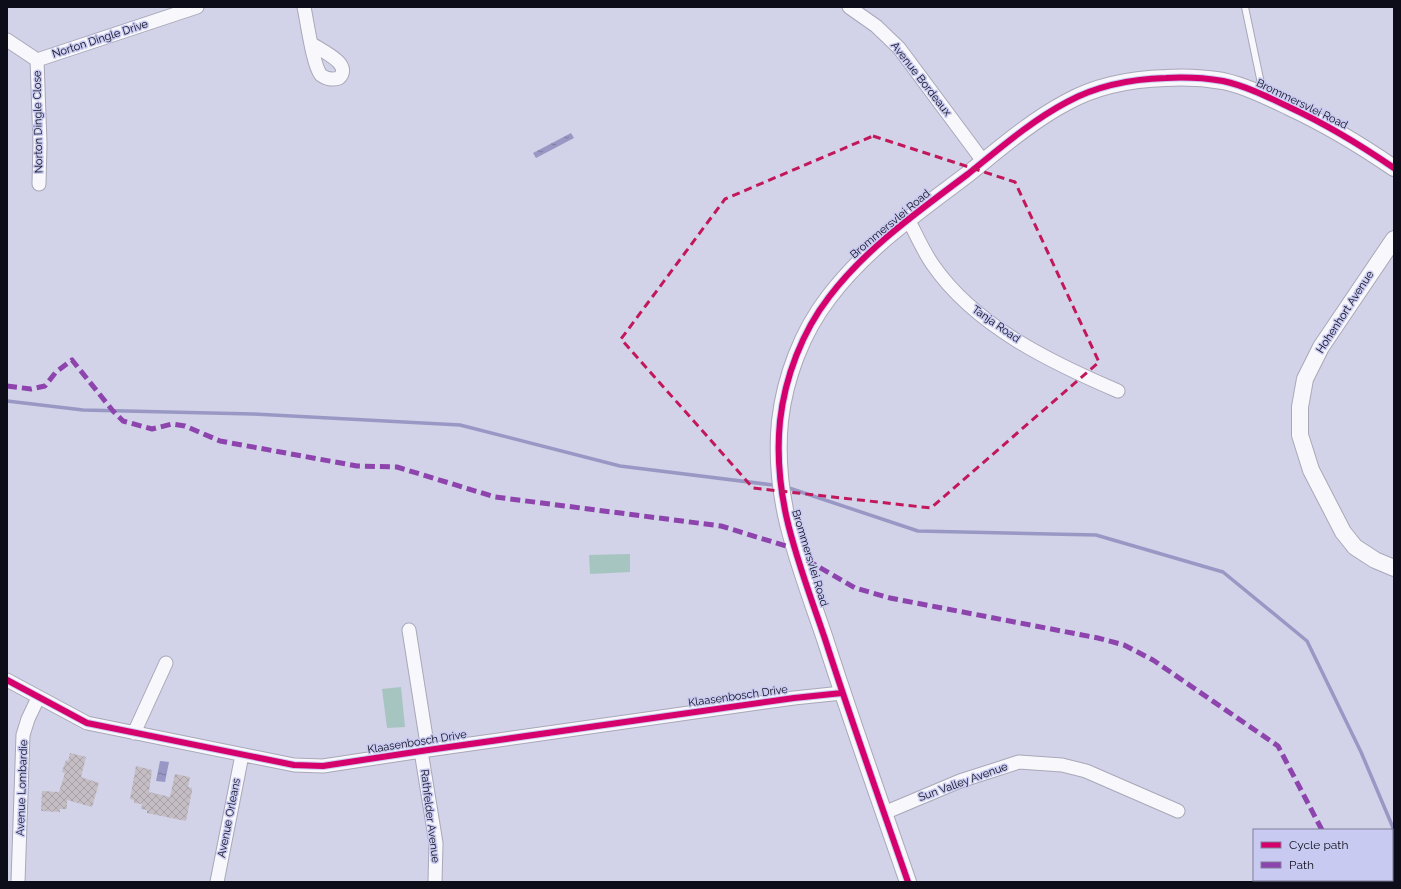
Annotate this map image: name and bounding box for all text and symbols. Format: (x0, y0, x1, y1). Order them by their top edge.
street label: Norton Dingle Drive (50, 17, 150, 61)
street label: Avenue Bordeaux (888, 39, 954, 119)
street label: Norton Dingle Close (31, 70, 45, 173)
street label: Brommersvlei Road (1254, 76, 1350, 132)
street label: Brommersvlei Road (847, 187, 933, 261)
street label: Hohenhort Avenue (1314, 268, 1377, 356)
street label: Tanja Road (969, 303, 1023, 345)
street label: Brommersvlei Road (789, 508, 831, 608)
street label: Klaasenbosch Drive (687, 683, 789, 709)
street label: Klaasenbosch Drive (366, 728, 468, 756)
street label: Avenue Lombardie (14, 739, 30, 836)
street label: Sun Valley Avenue (917, 760, 1010, 804)
street label: Rathfelder Avenue (418, 769, 442, 864)
street label: Avenue Orleans (215, 777, 243, 859)
legend (1253, 829, 1393, 881)
text: Cycle path (1289, 838, 1348, 852)
text: Path (1289, 858, 1314, 872)

